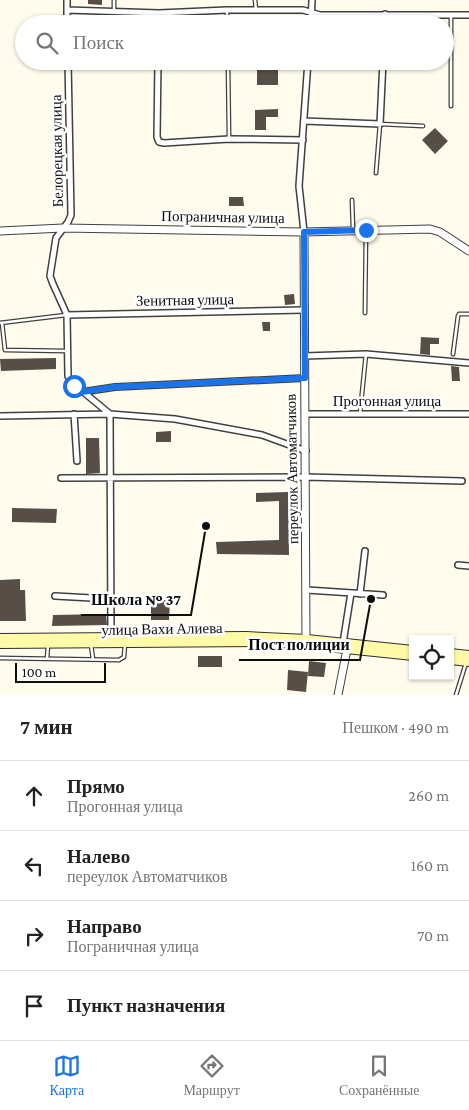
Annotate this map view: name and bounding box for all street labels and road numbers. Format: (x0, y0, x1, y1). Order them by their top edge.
street label: Белорецкая улица (48, 94, 66, 208)
street label: Пограничная улица (161, 208, 285, 226)
street label: Зенитная улица (136, 291, 235, 309)
street label: Прогонная улица (333, 393, 442, 409)
street label: переулок Автоматчиков (283, 394, 301, 544)
street label: улица Вахи Алиева (101, 620, 223, 638)

